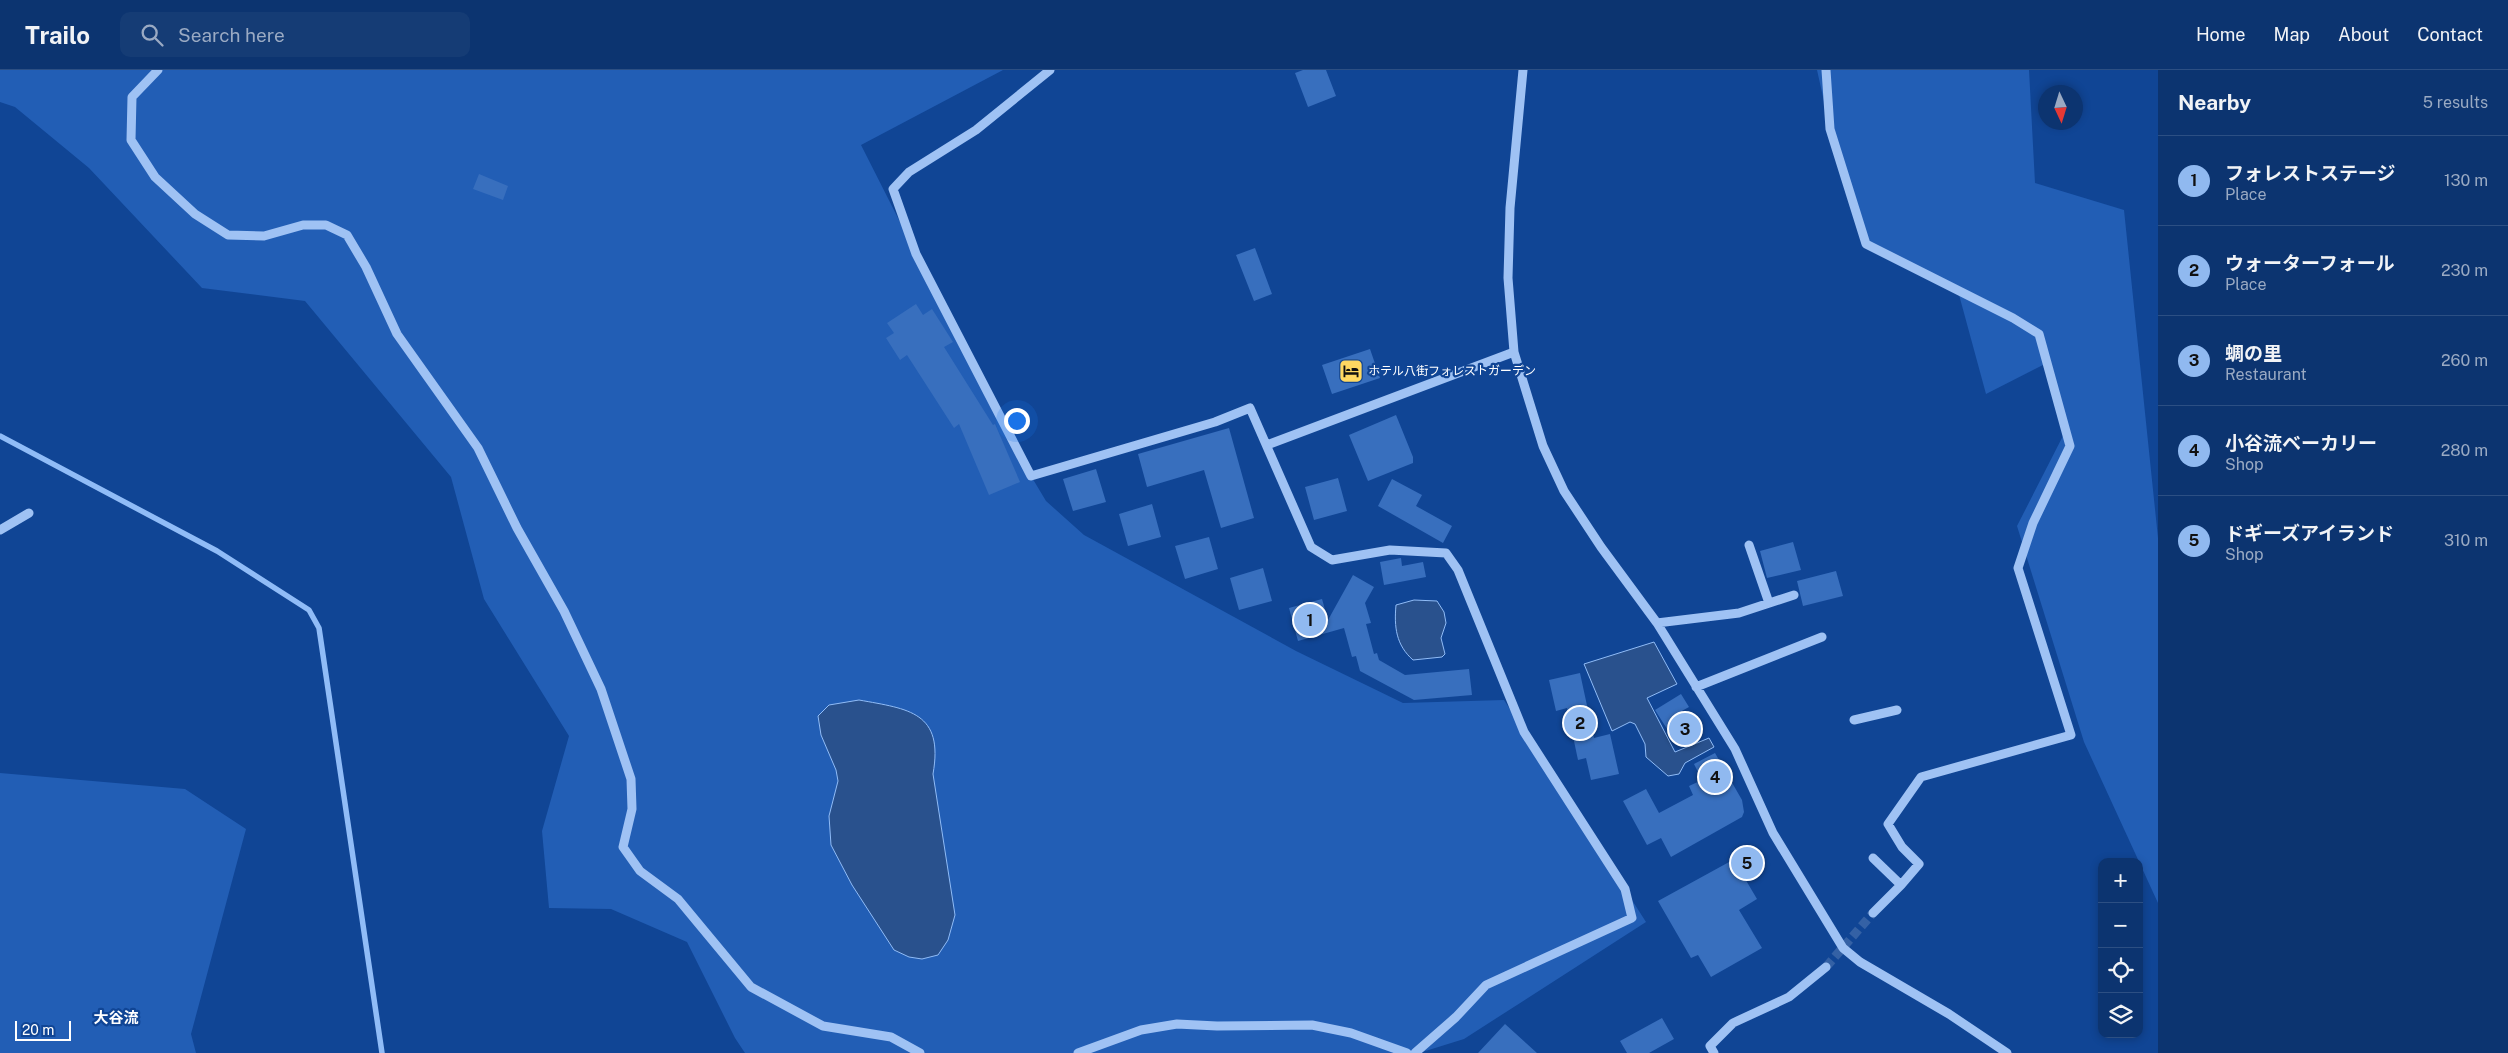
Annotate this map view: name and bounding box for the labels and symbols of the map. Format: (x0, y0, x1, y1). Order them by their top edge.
north arrow (2038, 85, 2083, 130)
hotel icon: ホテル八街フォレストガーデン (1338, 358, 1364, 384)
place label: ホテル八街フォレストガーデン (1368, 364, 1536, 378)
your location (1004, 408, 1030, 434)
pin: 1 (1294, 601, 1326, 639)
pin: 2 (1564, 704, 1596, 742)
pin: 3 (1669, 710, 1701, 748)
pin: 4 (1699, 758, 1731, 796)
pin: 5 (1731, 844, 1763, 882)
district label: 大谷流 (93, 1009, 139, 1026)
scale bar (15, 1018, 71, 1041)

